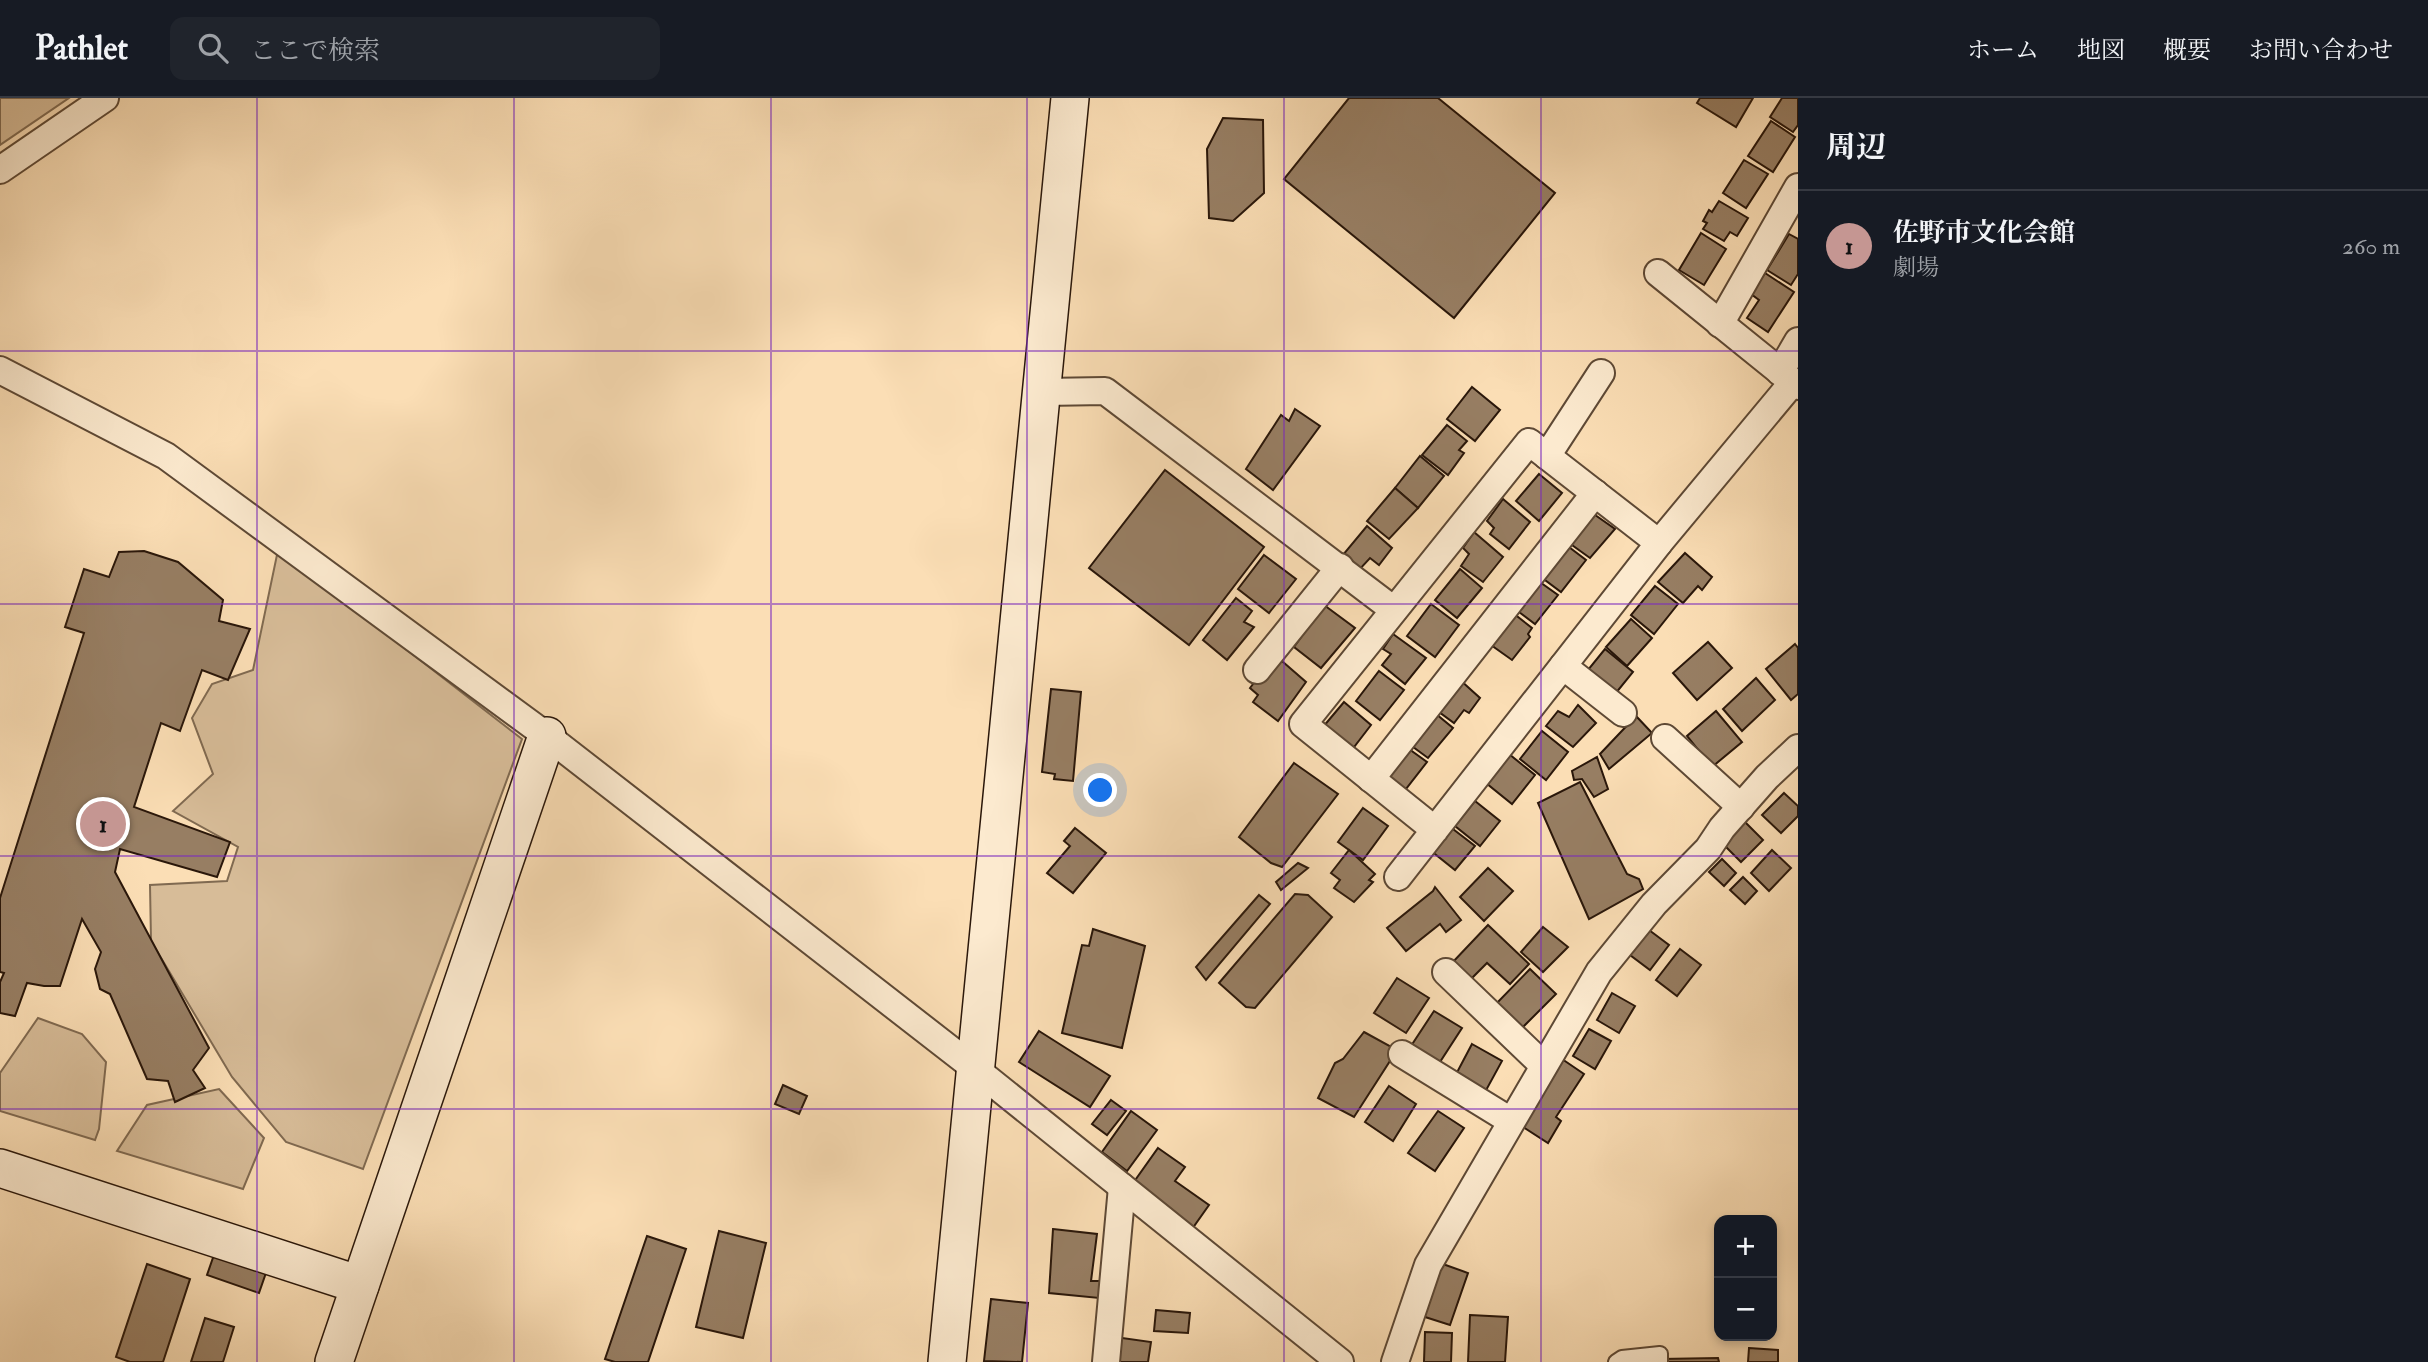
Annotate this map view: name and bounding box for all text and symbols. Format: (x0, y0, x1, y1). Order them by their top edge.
search box (170, 17, 660, 80)
text: Pathlet (35, 28, 128, 69)
icon: search (194, 29, 232, 67)
text: ここで検索 (250, 35, 380, 67)
text: ホーム (1967, 35, 2039, 66)
text: 地図 (2077, 35, 2125, 66)
text: 概要 (2163, 35, 2211, 66)
text: お問い合わせ (2249, 35, 2393, 66)
text: 周辺 (1826, 129, 1886, 166)
text: 佐野市文化会館 (1893, 217, 2075, 249)
text: 1 (1845, 232, 1853, 261)
text: 260 m (2342, 232, 2400, 261)
text: 劇場 (1893, 253, 1939, 282)
your location (1083, 773, 1117, 807)
pin: 1 (80, 798, 126, 850)
map controls (1714, 1215, 1777, 1341)
button: + (1714, 1215, 1777, 1278)
button: − (1714, 1278, 1777, 1341)

